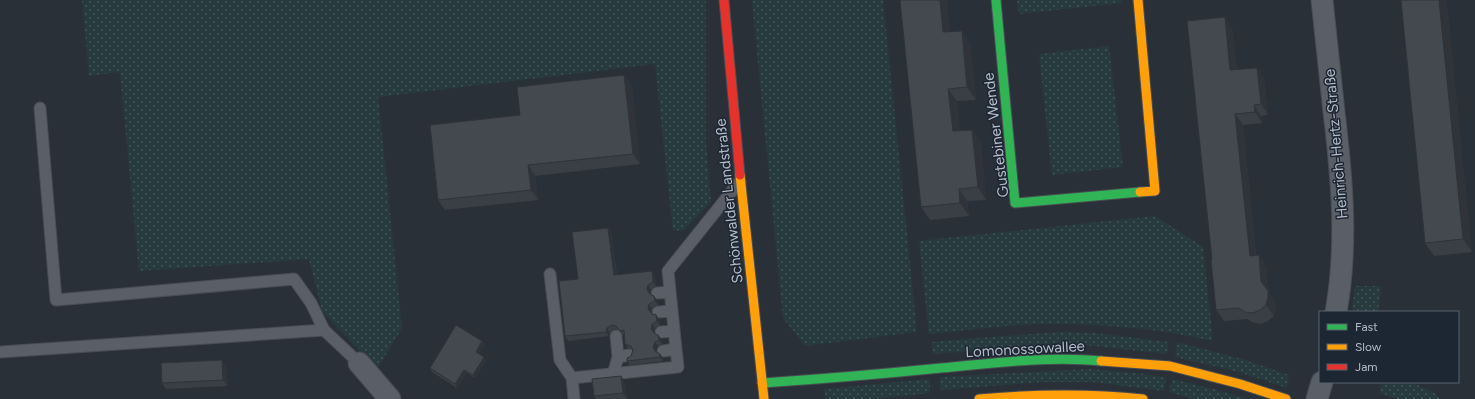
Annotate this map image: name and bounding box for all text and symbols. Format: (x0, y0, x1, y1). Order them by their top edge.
street label: Heinrich-Hertz-Straße (1320, 68, 1352, 220)
street label: Gustebiner Wende (979, 72, 1013, 198)
street label: Schönwalder Landstraße (711, 118, 747, 284)
legend (1319, 311, 1459, 383)
text: Fast (1355, 320, 1378, 334)
street label: Lomonossowallee (965, 337, 1085, 361)
text: Slow (1355, 340, 1382, 354)
text: Jam (1355, 360, 1378, 374)

